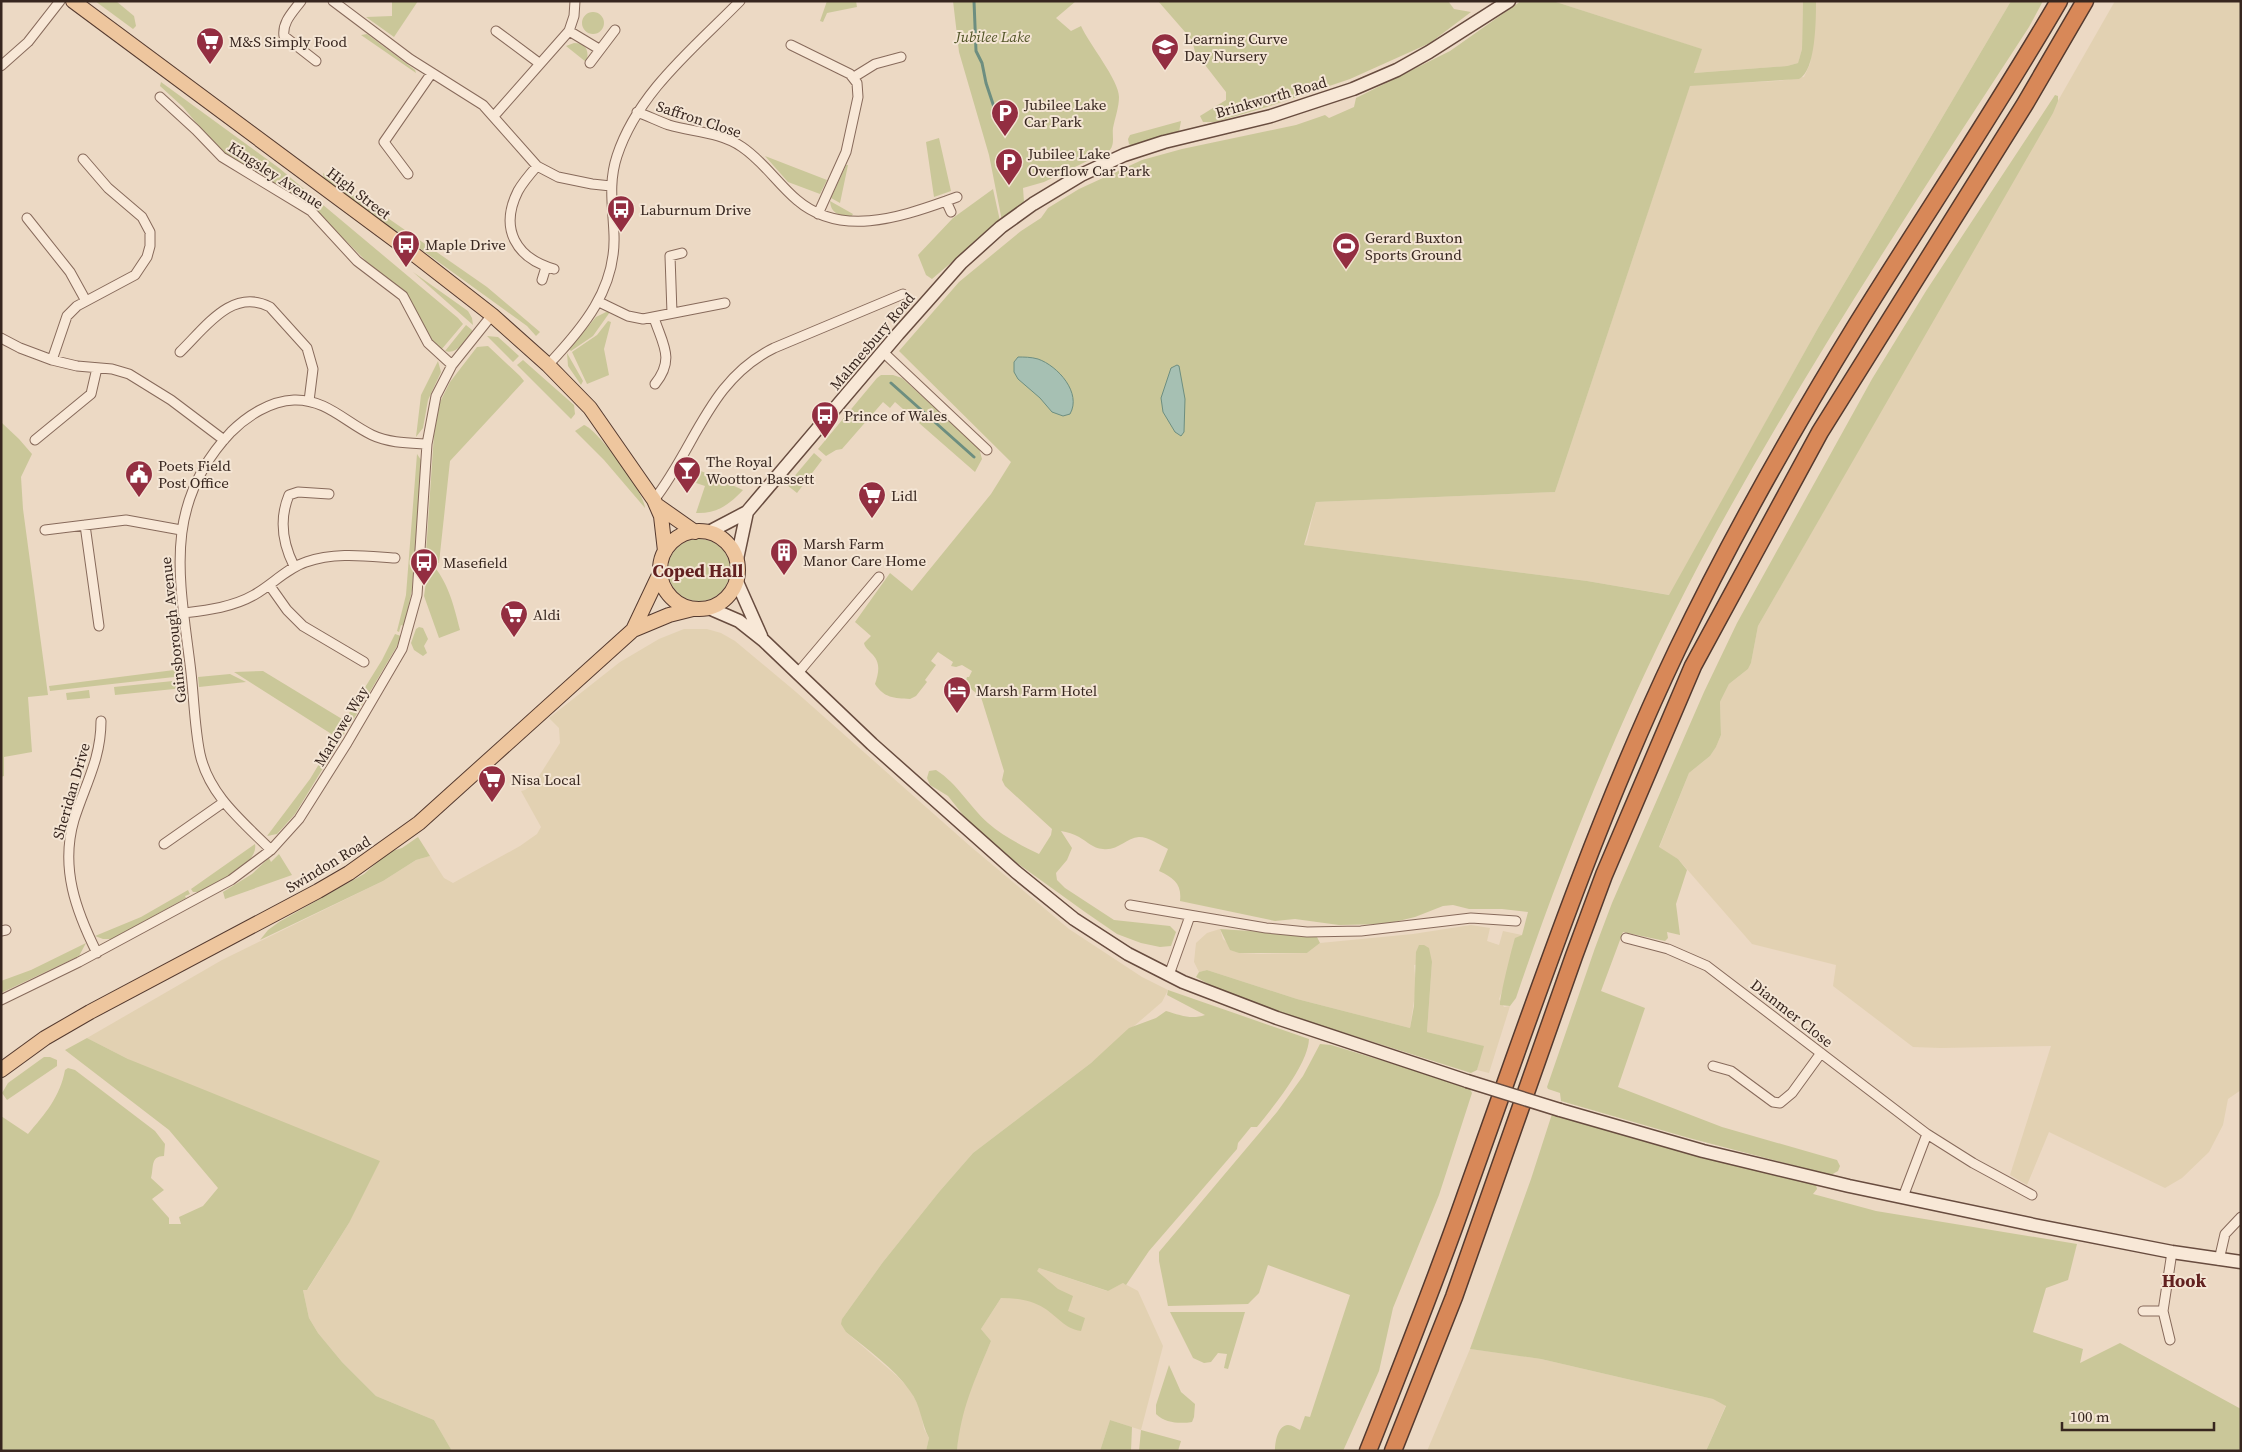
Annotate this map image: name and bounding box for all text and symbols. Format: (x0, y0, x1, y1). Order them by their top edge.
supermarket icon: M&S Simply Food (195, 26, 225, 65)
park label: Jubilee Lake (954, 26, 1030, 47)
place label: Learning Curve Day Nursery (1184, 28, 1288, 66)
place label: M&S Simply Food (229, 31, 348, 52)
school or university icon: Learning Curve Day Nursery (1150, 32, 1180, 71)
street label: Brinkworth Road (1213, 71, 1330, 123)
place label: Jubilee Lake Car Park (1023, 94, 1107, 132)
street label: Saffron Close (654, 95, 745, 143)
parking icon: Jubilee Lake Car Park (990, 98, 1020, 137)
street label: Kingsley Avenue (224, 136, 328, 214)
place label: Jubilee Lake Overflow Car Park (1027, 143, 1151, 181)
parking icon: Jubilee Lake Overflow Car Park (994, 147, 1024, 186)
street label: High Street (323, 162, 395, 224)
bus stop icon: Laburnum Drive (606, 194, 636, 233)
place label: Laburnum Drive (640, 199, 751, 220)
place label: Gerard Buxton Sports Ground (1365, 227, 1463, 265)
bus stop icon: Maple Drive (391, 229, 421, 268)
sports icon: Gerard Buxton Sports Ground (1331, 231, 1361, 270)
place label: Maple Drive (425, 234, 506, 255)
street label: Malmesbury Road (825, 287, 919, 394)
bus stop icon: Prince of Wales (810, 400, 840, 439)
place label: Prince of Wales (844, 405, 947, 426)
place label: The Royal Wootton Bassett (706, 451, 814, 489)
place label: Poets Field Post Office (158, 455, 231, 493)
bar icon: The Royal Wootton Bassett (672, 455, 702, 494)
public building icon: Poets Field Post Office (124, 459, 154, 498)
supermarket icon: Lidl (857, 480, 887, 519)
place label: Lidl (891, 485, 918, 506)
place label: Marsh Farm Manor Care Home (803, 533, 927, 571)
building icon: Marsh Farm Manor Care Home (769, 537, 799, 576)
bus stop icon: Masefield (409, 547, 439, 586)
place label: Masefield (443, 552, 508, 573)
street label: Gainsborough Avenue (155, 555, 191, 704)
district label: Coped Hall (653, 558, 744, 583)
supermarket icon: Aldi (499, 599, 529, 638)
place label: Aldi (533, 604, 560, 625)
hotel icon: Marsh Farm Hotel (942, 675, 972, 714)
place label: Marsh Farm Hotel (976, 680, 1098, 701)
street label: Marlowe Way (309, 682, 373, 770)
street label: Sheridan Drive (47, 740, 95, 842)
supermarket icon: Nisa Local (477, 764, 507, 803)
place label: Nisa Local (511, 769, 581, 790)
street label: Swindon Road (282, 830, 375, 898)
street label: Dianmer Close (1746, 974, 1838, 1052)
district label: Hook (2162, 1268, 2206, 1293)
scale bar (2062, 1400, 2214, 1432)
text: 100 m (2070, 1406, 2110, 1427)

